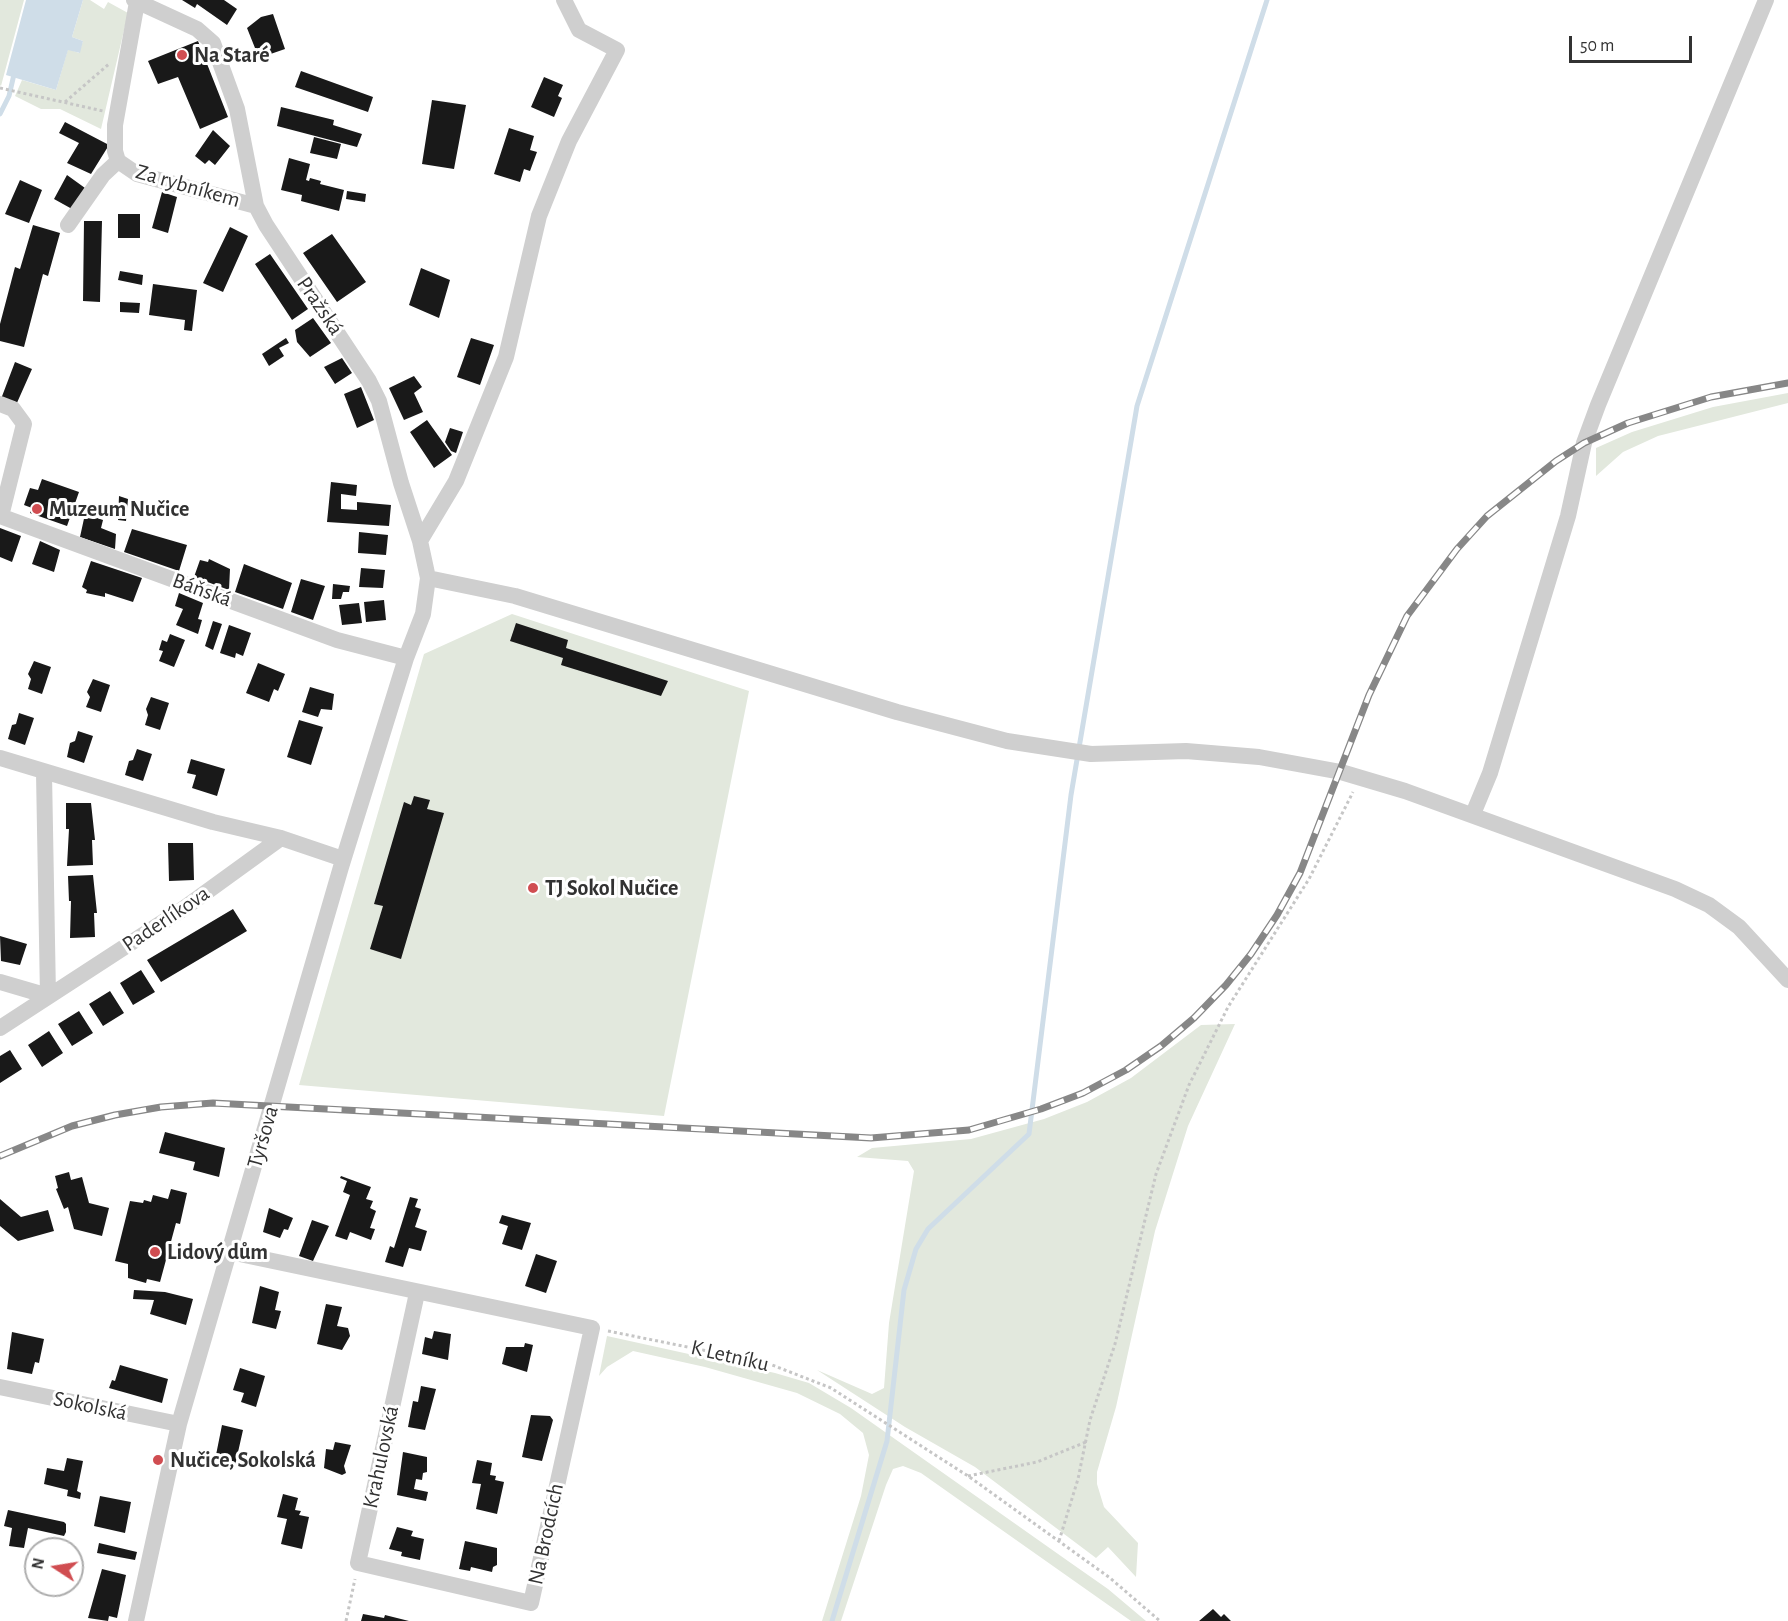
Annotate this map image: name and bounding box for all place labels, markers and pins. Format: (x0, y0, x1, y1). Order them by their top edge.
place label: Na Staré (194, 42, 270, 68)
marker: Na Staré (175, 48, 189, 62)
place label: Muzeum Nučice (49, 496, 189, 522)
marker: Muzeum Nučice (30, 502, 44, 516)
place label: TJ Sokol Nučice (545, 875, 678, 901)
marker: TJ Sokol Nučice (526, 881, 540, 895)
place label: Lidový dům (167, 1239, 268, 1265)
marker: Lidový dům (148, 1245, 162, 1259)
place label: Nučice, Sokolská (170, 1447, 316, 1473)
marker: Nučice, Sokolská (151, 1453, 165, 1467)

